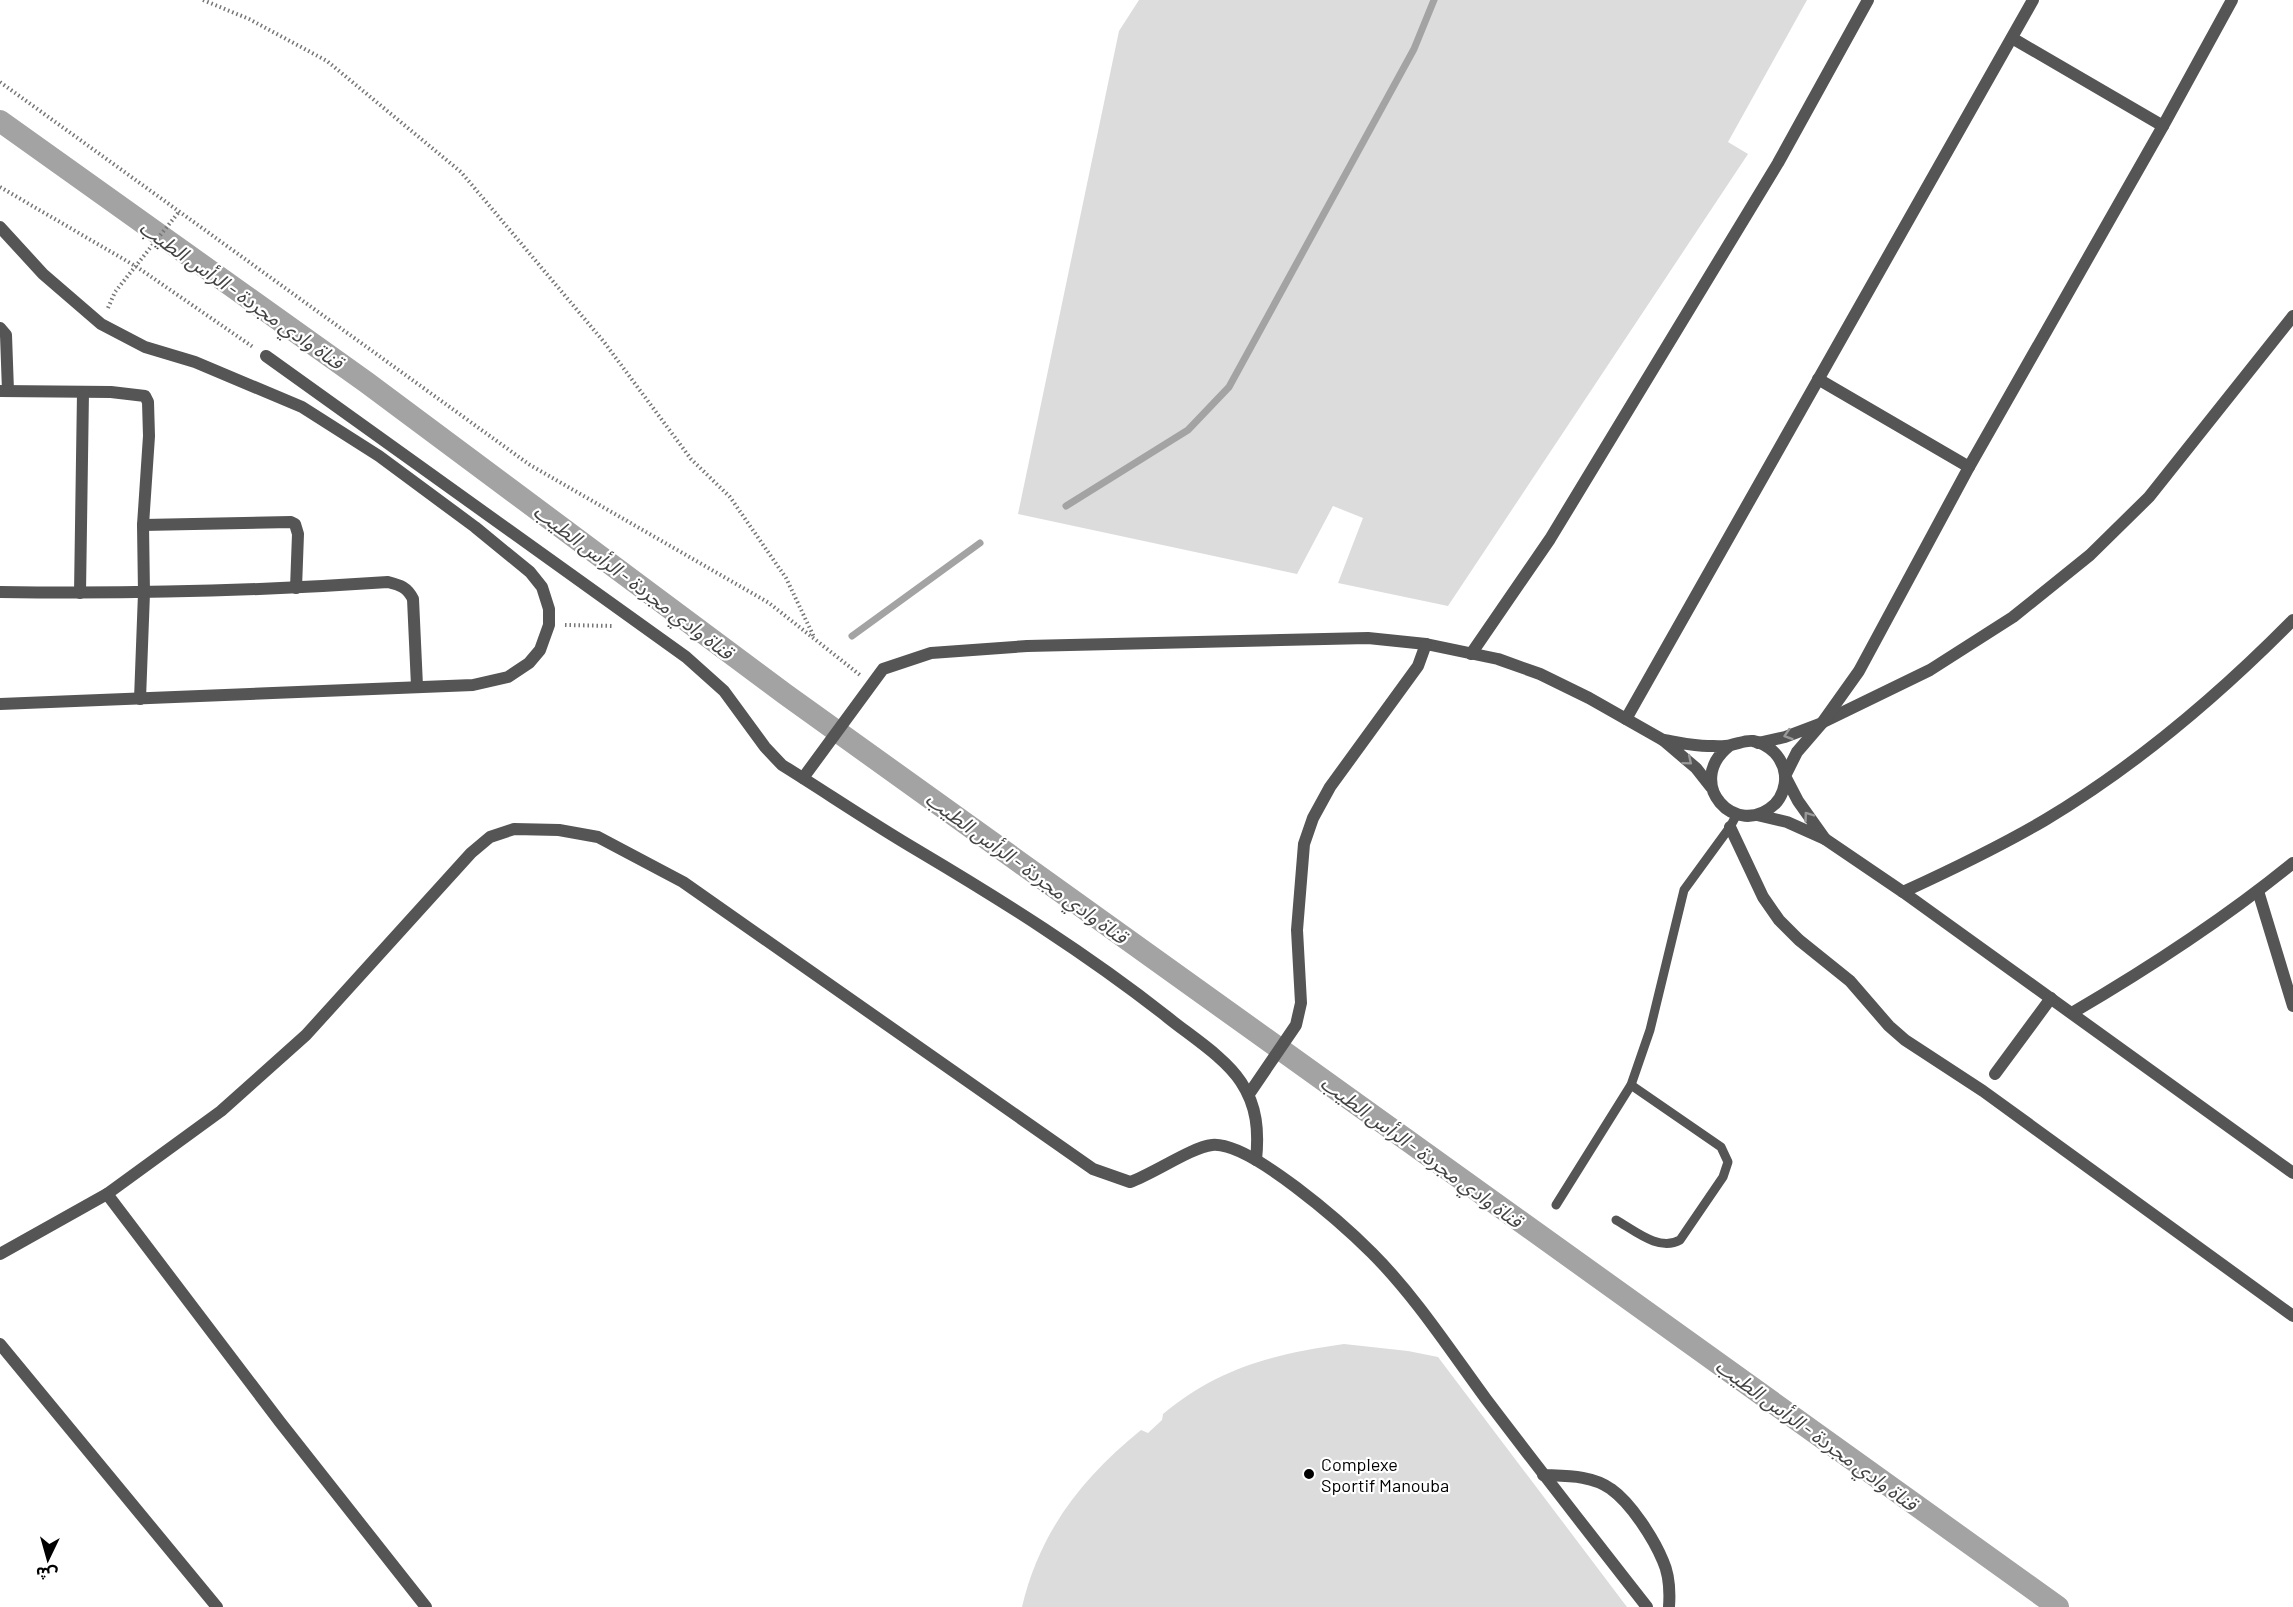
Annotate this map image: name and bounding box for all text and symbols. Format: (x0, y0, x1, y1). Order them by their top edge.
water label: قناة وادي مجردة - الرأس الطيب (133, 214, 350, 378)
water label: قناة وادي مجردة - الرأس الطيب (527, 498, 740, 668)
one-way arrow (1783, 728, 1794, 740)
one-way arrow (1681, 754, 1692, 765)
water label: قناة وادي مجردة - الرأس الطيب (919, 786, 1134, 953)
one-way arrow (1805, 811, 1816, 822)
water label: قناة وادي مجردة - الرأس الطيب (1314, 1070, 1529, 1237)
water label: قناة وادي مجردة - الرأس الطيب (1709, 1353, 1924, 1520)
place label: Complexe Sportif Manouba (1321, 1453, 1449, 1496)
marker: Complexe Sportif Manouba (1302, 1467, 1316, 1481)
north arrow (18, 1529, 78, 1589)
text: ش (35, 1563, 58, 1585)

